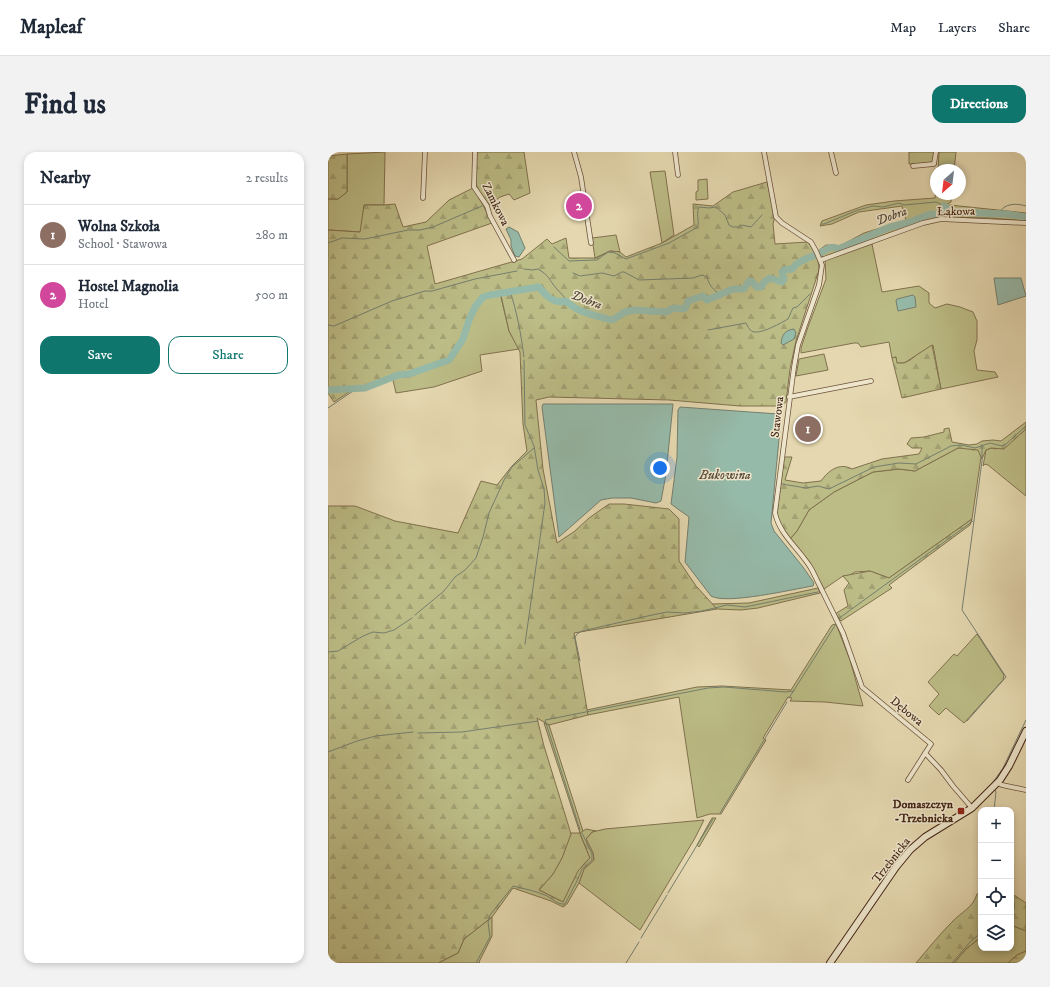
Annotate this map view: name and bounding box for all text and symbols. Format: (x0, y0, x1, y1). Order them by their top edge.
text: Mapleaf (20, 16, 83, 39)
text: Map (890, 19, 916, 37)
text: Layers (938, 19, 976, 37)
text: Share (998, 19, 1030, 37)
button: Directions (932, 85, 1026, 123)
text: Find us (24, 87, 106, 122)
north arrow (930, 164, 966, 200)
text: Nearby (40, 167, 90, 189)
text: 2 results (246, 170, 288, 186)
street label: Zamkowa (478, 180, 513, 229)
pin: 2 (566, 191, 592, 221)
water label: Dobra (874, 203, 909, 229)
street label: Łąkowa (937, 204, 976, 219)
text: Wolna Szkoła (78, 217, 160, 236)
text: 1 (51, 227, 55, 243)
text: 280 m (256, 227, 288, 243)
text: School · Stawowa (78, 236, 167, 252)
text: Hostel Magnolia (78, 277, 179, 296)
text: 2 (50, 287, 56, 303)
text: 500 m (255, 287, 288, 303)
water label: Dobra (569, 287, 605, 313)
text: Hotel (78, 296, 109, 312)
button: Save (40, 336, 160, 374)
button: Share (168, 336, 288, 374)
street label: Stawowa (768, 395, 788, 439)
pin: 1 (795, 414, 821, 444)
your location (650, 458, 670, 478)
water label: Bukowina (698, 467, 751, 483)
street label: Dębowa (887, 694, 927, 730)
place label: Domaszczyn -Trzebnicka (893, 797, 954, 826)
marker: Domaszczyn -Trzebnicka (956, 806, 966, 816)
map controls (978, 807, 1014, 951)
button: + (978, 807, 1014, 843)
street label: Trzebnicka (869, 834, 914, 886)
button: − (978, 843, 1014, 879)
button: locate (978, 879, 1014, 915)
button: layers (978, 915, 1014, 951)

